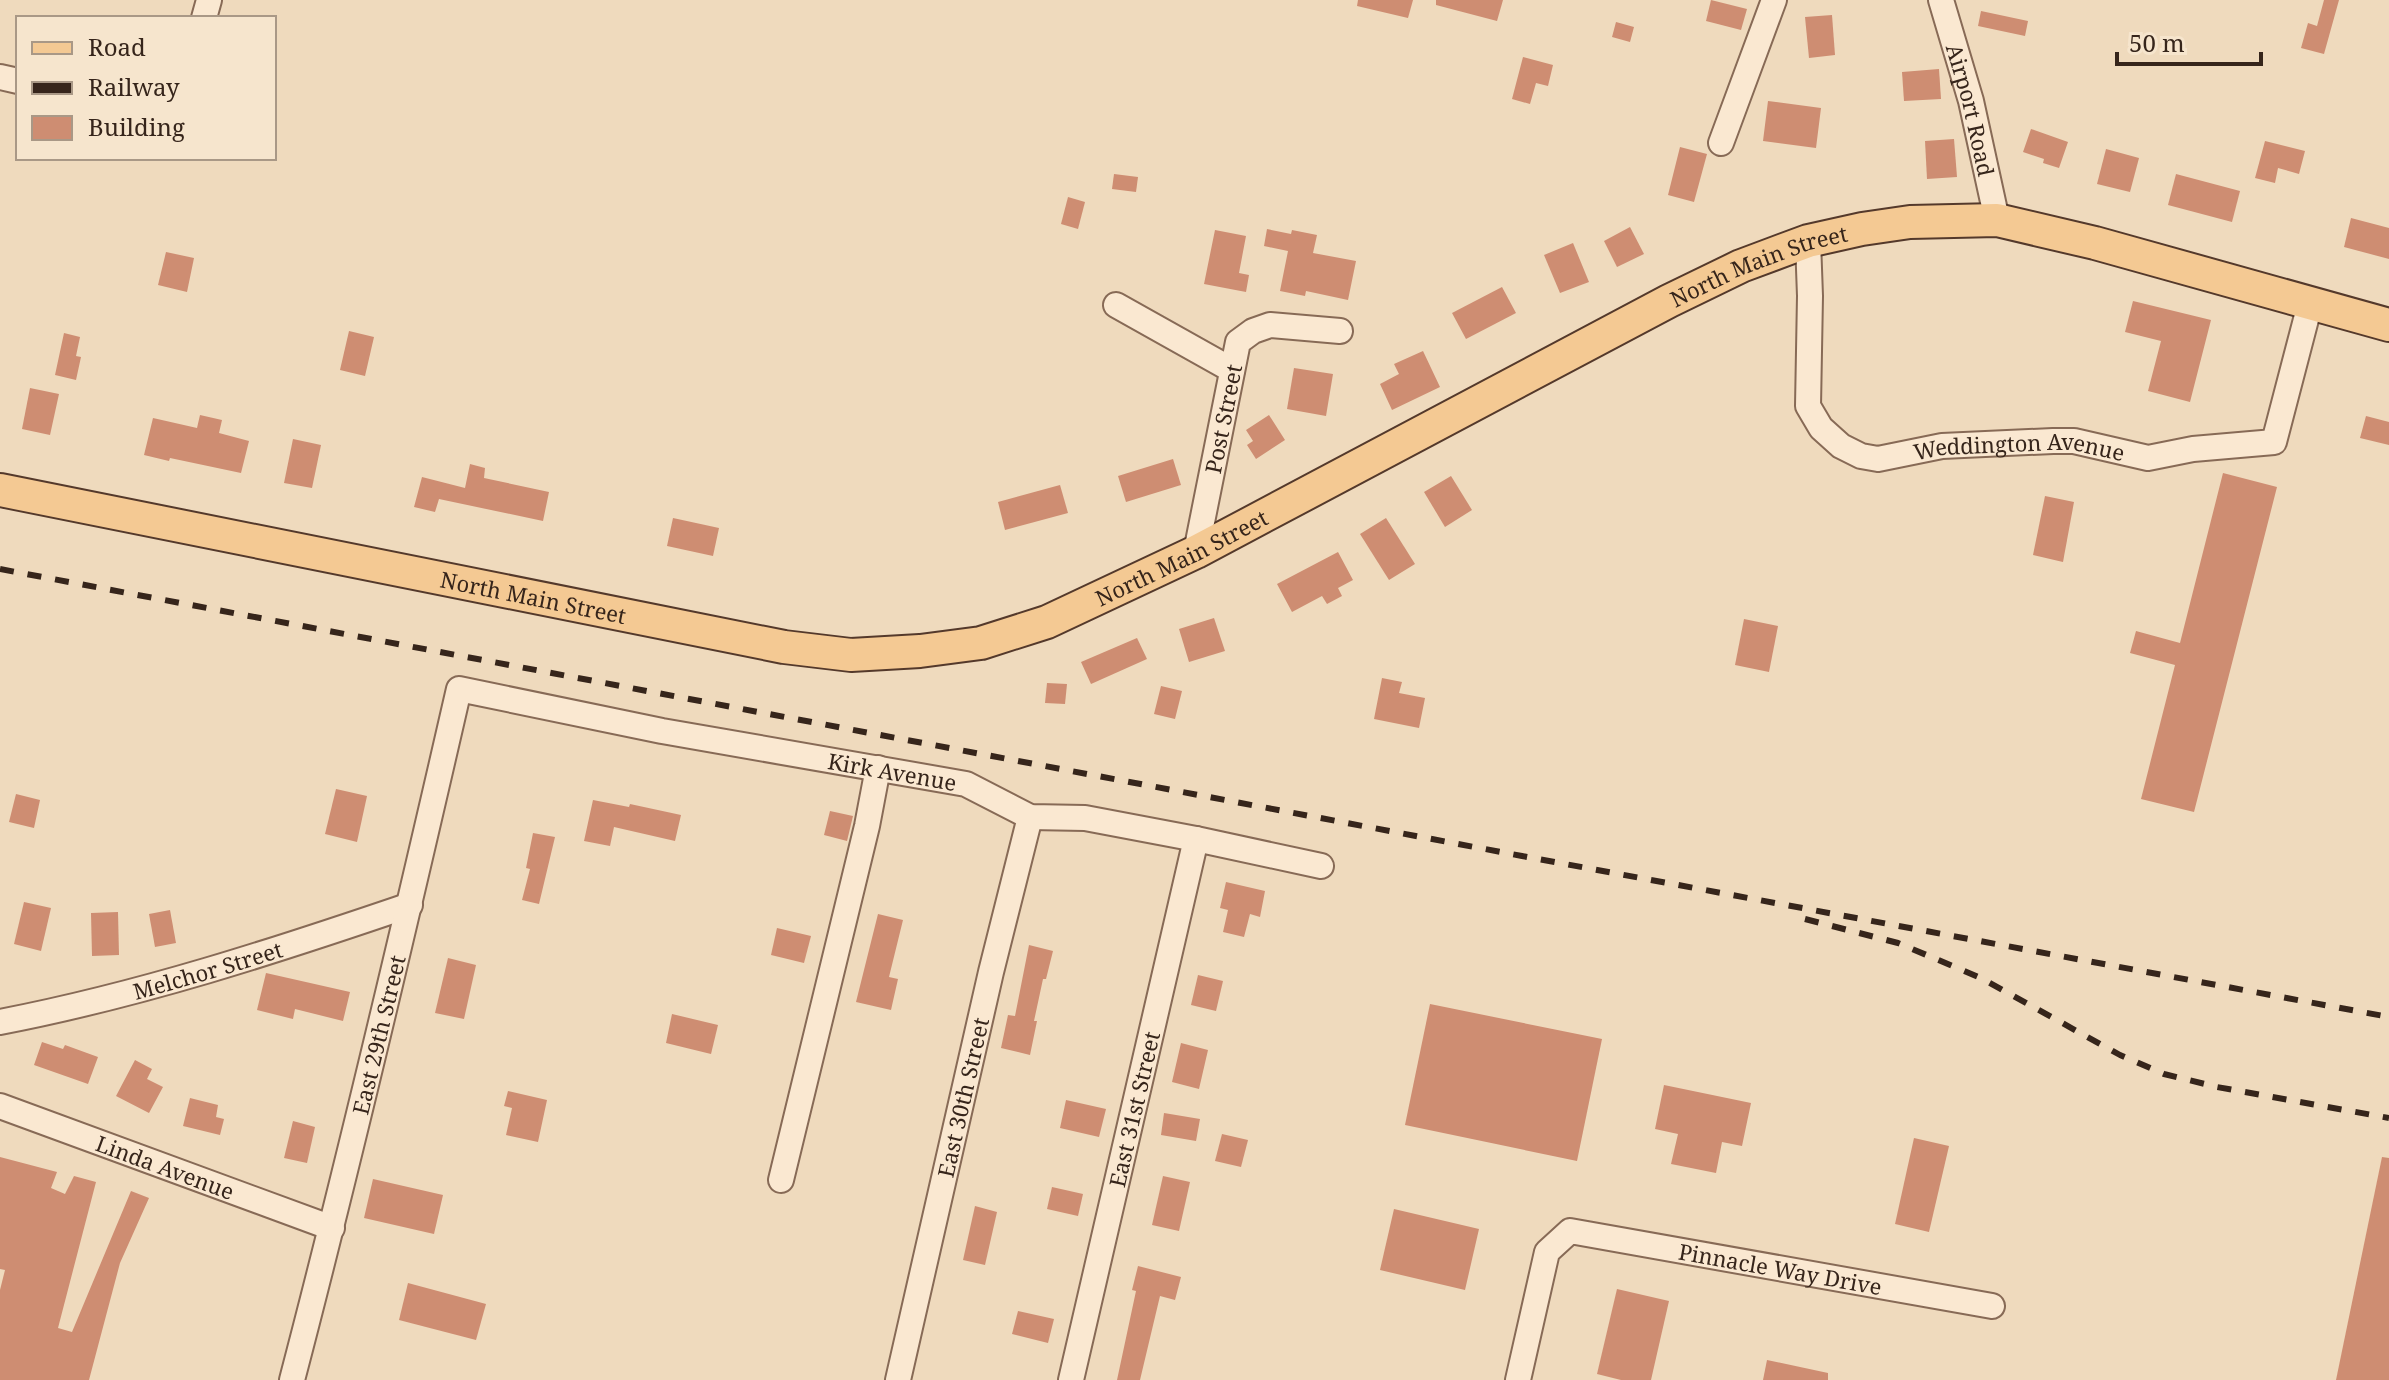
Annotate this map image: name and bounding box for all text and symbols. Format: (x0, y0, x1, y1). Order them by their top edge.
legend (16, 16, 276, 160)
scale bar (2117, 16, 2261, 66)
text: 50 m (2129, 26, 2185, 59)
text: Road (88, 30, 146, 63)
street label: Airport Road (1940, 40, 2002, 180)
text: Railway (88, 70, 180, 103)
text: Building (88, 110, 185, 143)
street label: North Main Street (1665, 218, 1850, 313)
street label: Post Street (1197, 361, 1248, 476)
street label: Weddington Avenue (1911, 426, 2128, 467)
street label: North Main Street (1090, 502, 1273, 612)
street label: North Main Street (438, 564, 629, 630)
street label: Kirk Avenue (826, 745, 959, 797)
street label: Melchor Street (129, 933, 286, 1006)
street label: East 29th Street (345, 952, 412, 1117)
street label: East 30th Street (930, 1014, 995, 1180)
street label: East 31st Street (1101, 1028, 1166, 1190)
street label: Linda Avenue (92, 1128, 239, 1206)
street label: Pinnacle Way Drive (1676, 1236, 1884, 1301)

